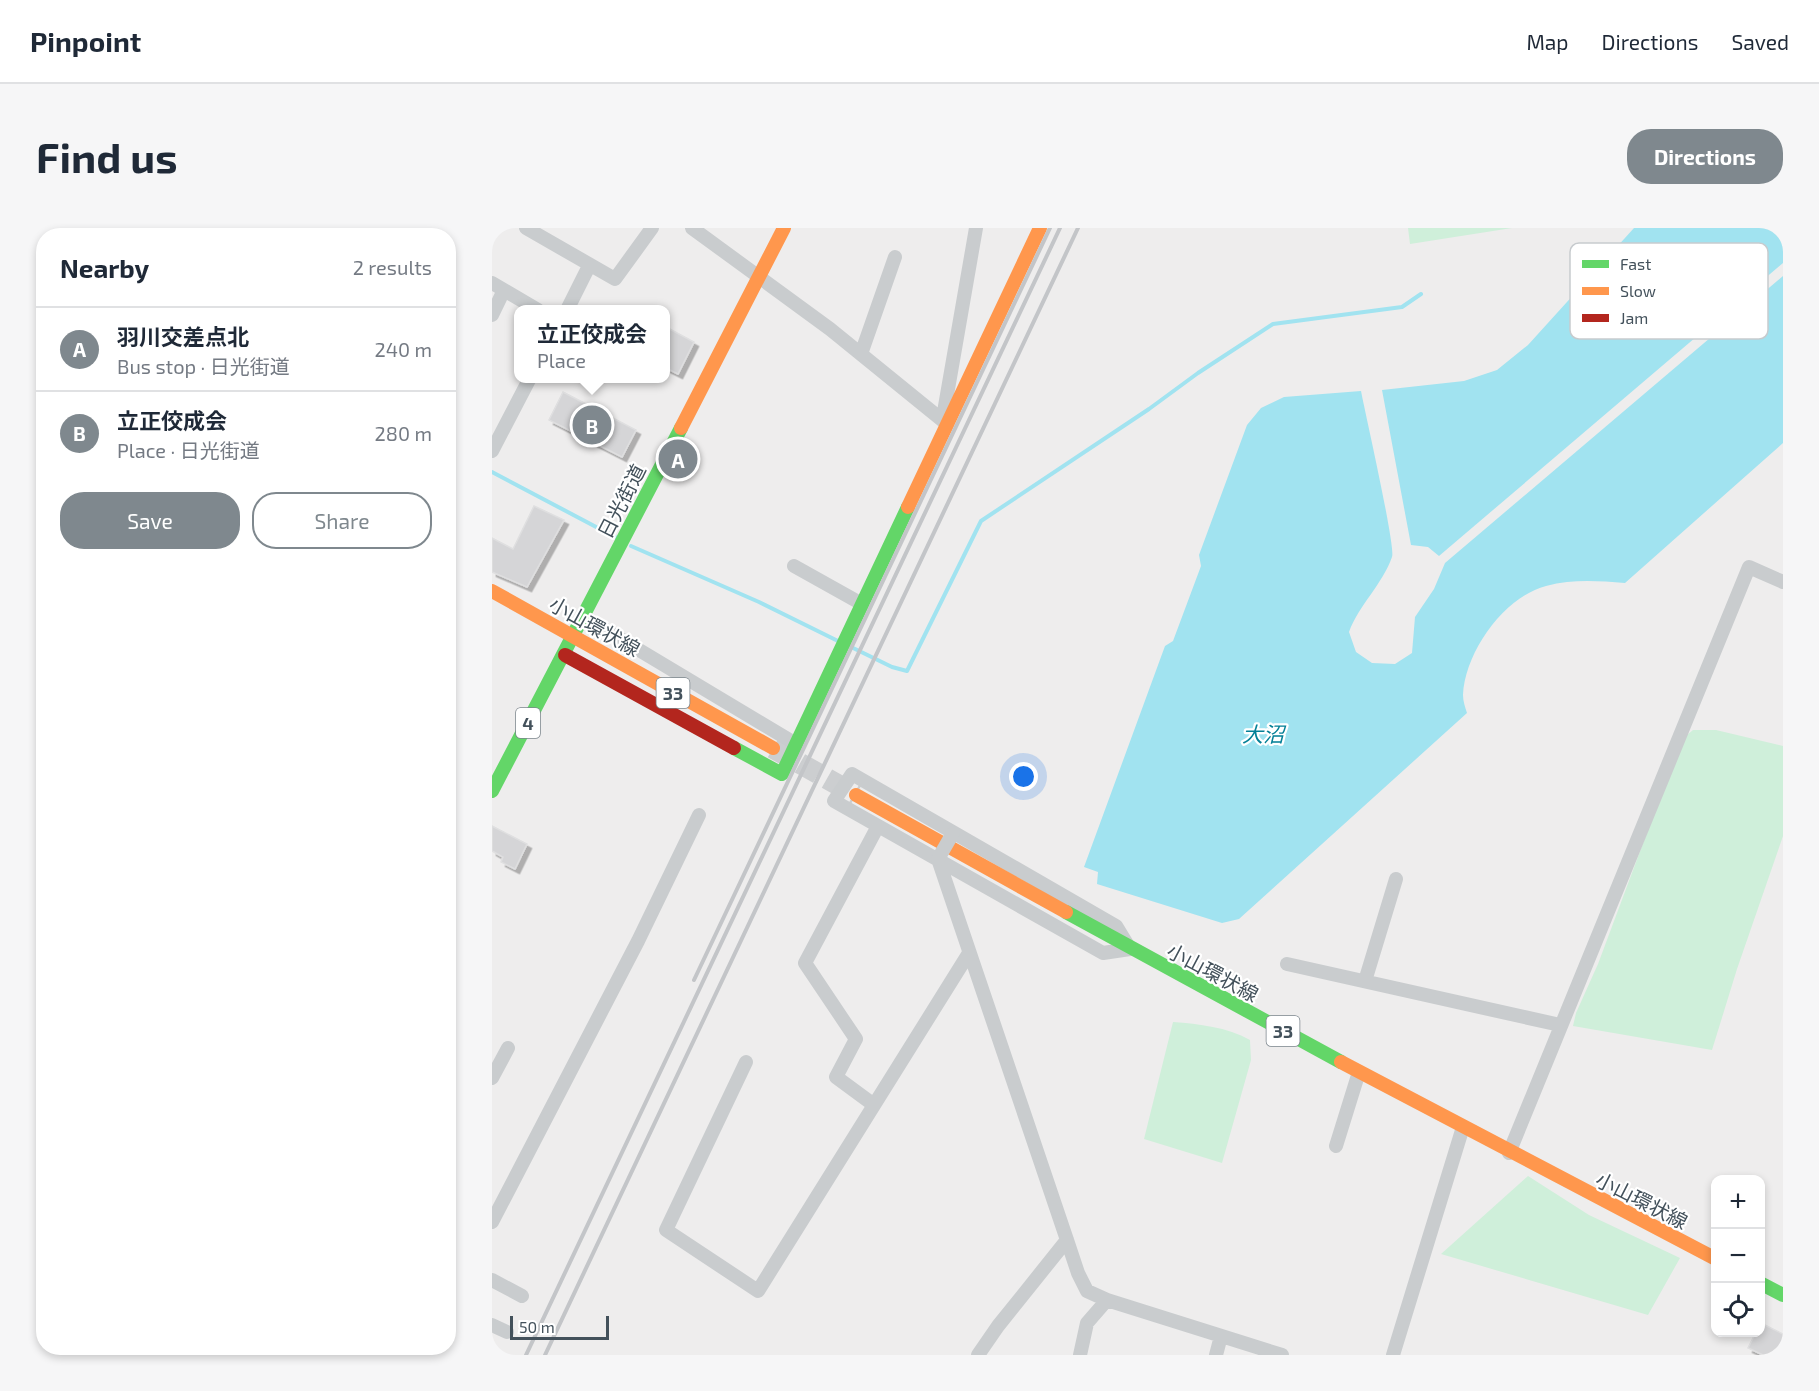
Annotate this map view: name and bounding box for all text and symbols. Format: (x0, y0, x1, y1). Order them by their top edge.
text: Pinpoint (30, 24, 141, 58)
text: Map (1526, 29, 1569, 54)
text: Directions (1602, 29, 1698, 54)
text: Saved (1731, 29, 1789, 54)
button: Directions (1627, 129, 1783, 184)
text: Find us (36, 131, 178, 181)
legend (1570, 243, 1768, 339)
text: Nearby (60, 252, 149, 283)
text: Fast (1620, 254, 1651, 273)
text: 2 results (353, 255, 432, 279)
text: Slow (1620, 281, 1656, 300)
popup (514, 305, 670, 383)
text: Jam (1620, 308, 1648, 327)
text: 立正佼成会 (537, 320, 647, 346)
text: 羽川交差点北 (117, 323, 249, 349)
text: A (73, 337, 86, 361)
text: 240 m (374, 337, 432, 361)
text: Place (537, 348, 586, 372)
text: Bus stop · 日光街道 (117, 354, 290, 378)
pin: B (572, 402, 612, 448)
text: 立正佼成会 (117, 407, 227, 433)
text: B (73, 421, 86, 445)
text: 280 m (375, 421, 432, 445)
pin: A (658, 436, 698, 482)
text: Place · 日光街道 (117, 438, 260, 462)
street label: 日光街道 (592, 460, 650, 542)
button: Save (60, 492, 240, 549)
button: Share (252, 492, 432, 549)
street label: 小山環状線 (545, 591, 645, 661)
road number: 33 (656, 678, 690, 708)
road number: 4 (516, 708, 540, 738)
water label: 大沼 (1242, 721, 1287, 746)
your location (1009, 762, 1038, 791)
street label: 小山環状線 (1163, 938, 1263, 1006)
road number: 33 (1266, 1016, 1300, 1046)
street label: 小山環状線 (1592, 1167, 1692, 1233)
map controls (1711, 1175, 1765, 1337)
button: + (1711, 1175, 1765, 1229)
button: − (1711, 1229, 1765, 1283)
button: locate (1711, 1283, 1765, 1337)
scale bar (510, 1313, 609, 1340)
text: 50 m (519, 1317, 555, 1336)

